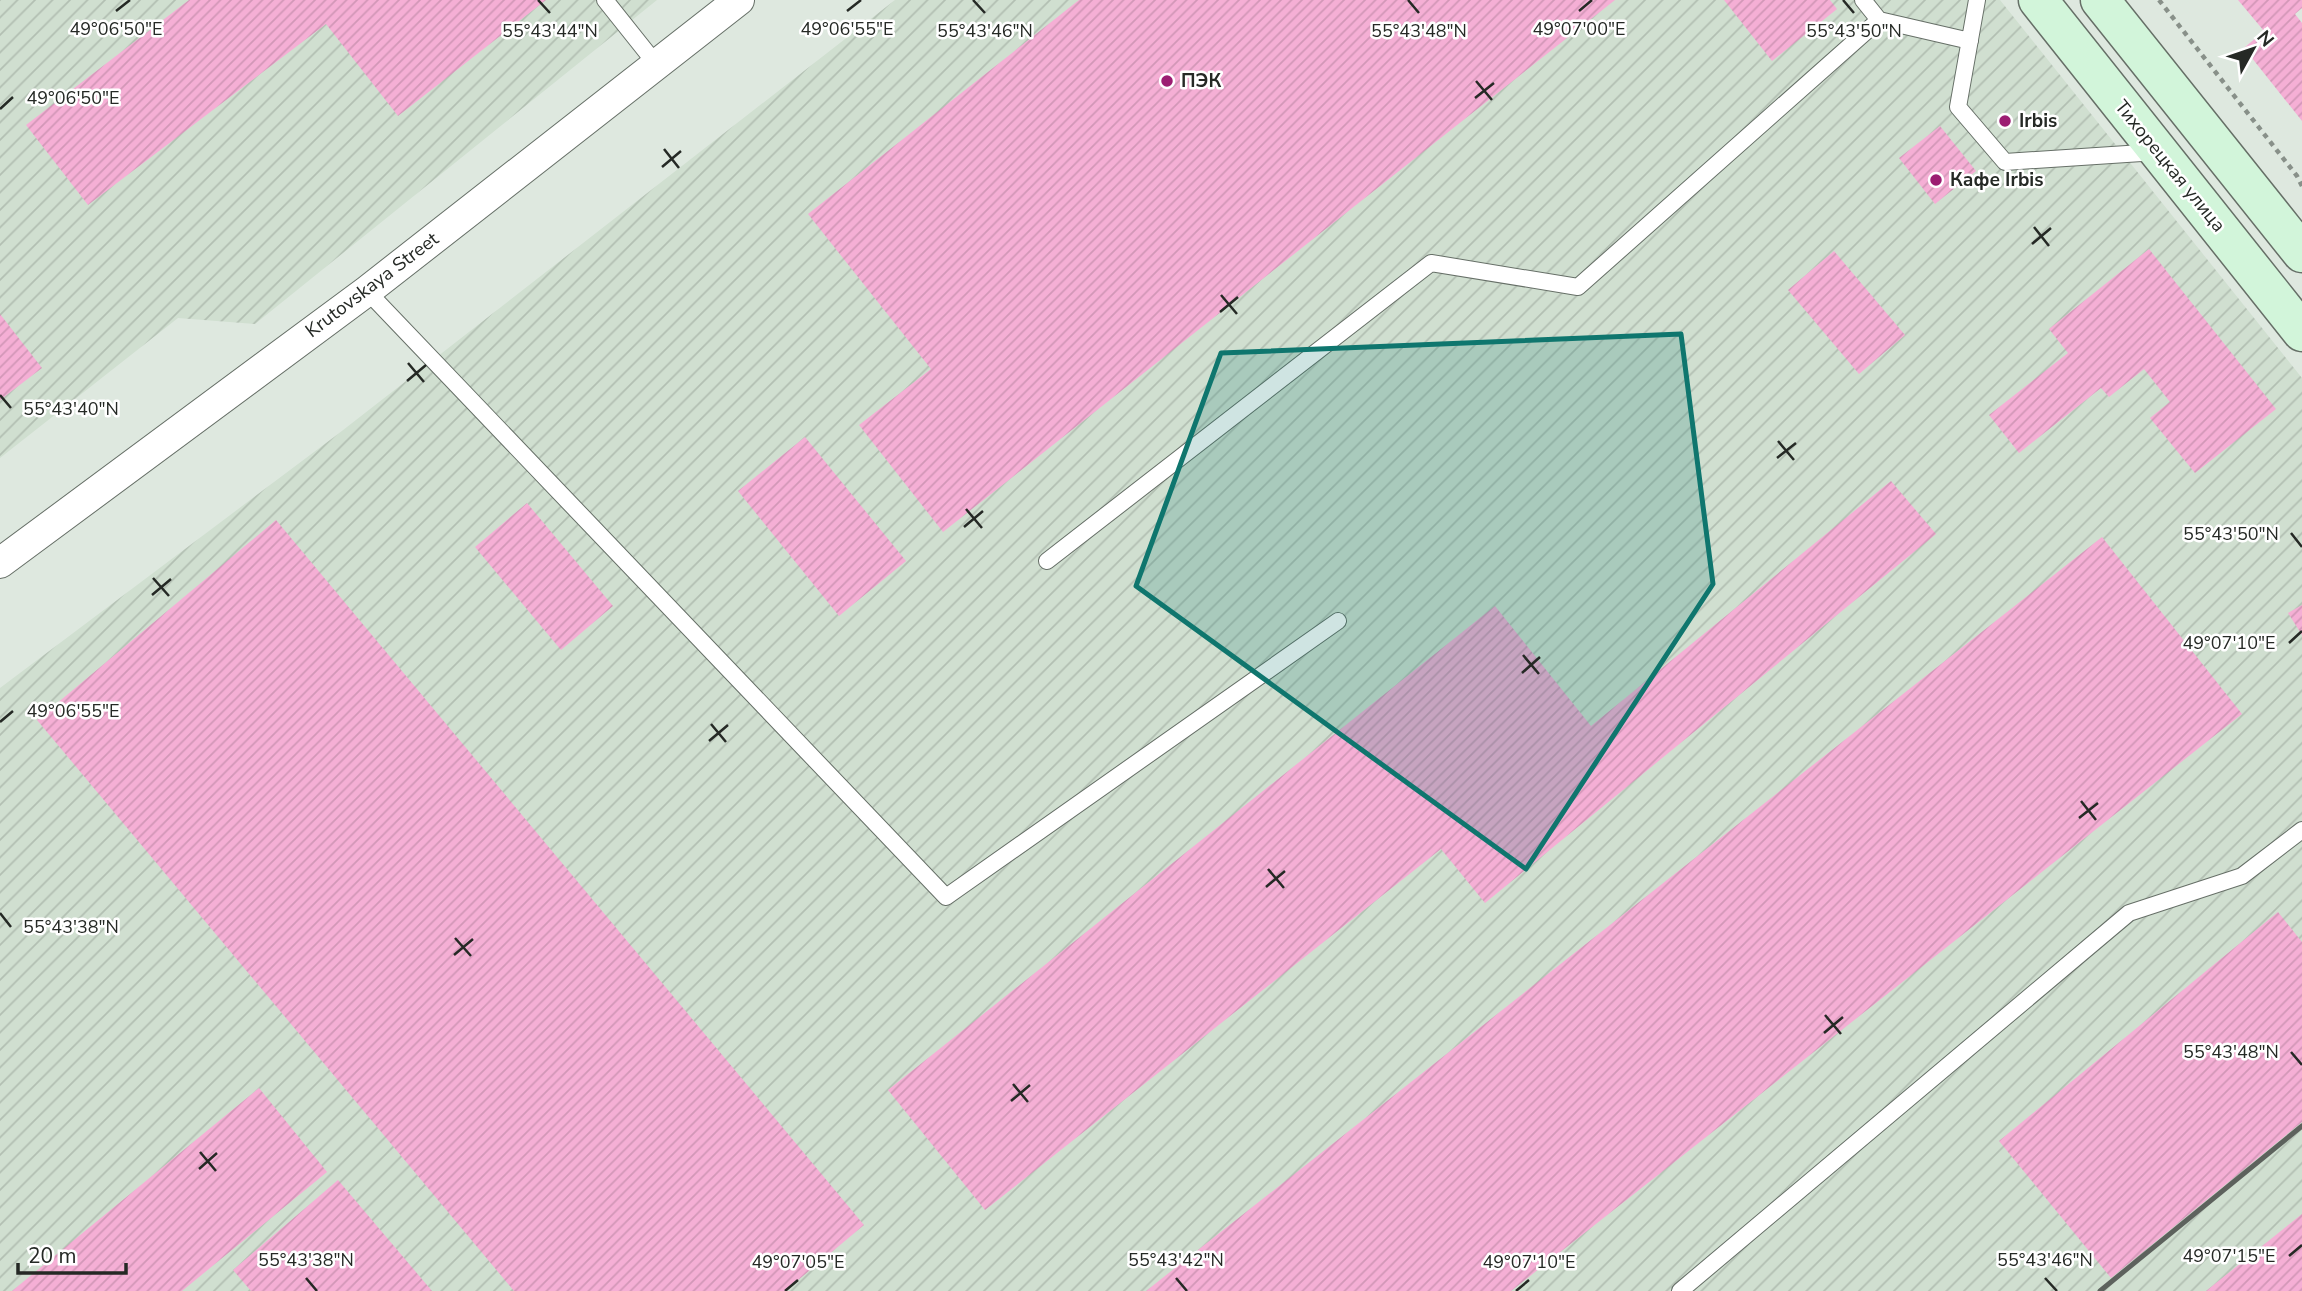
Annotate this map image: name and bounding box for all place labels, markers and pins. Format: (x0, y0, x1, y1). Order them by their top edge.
place label: ПЭК (1181, 68, 1221, 94)
marker: ПЭК (1159, 73, 1175, 89)
place label: Irbis (2019, 108, 2057, 134)
marker: Irbis (1997, 113, 2013, 129)
place label: Кафе Irbis (1950, 167, 2043, 193)
marker: Кафе Irbis (1928, 172, 1944, 188)

